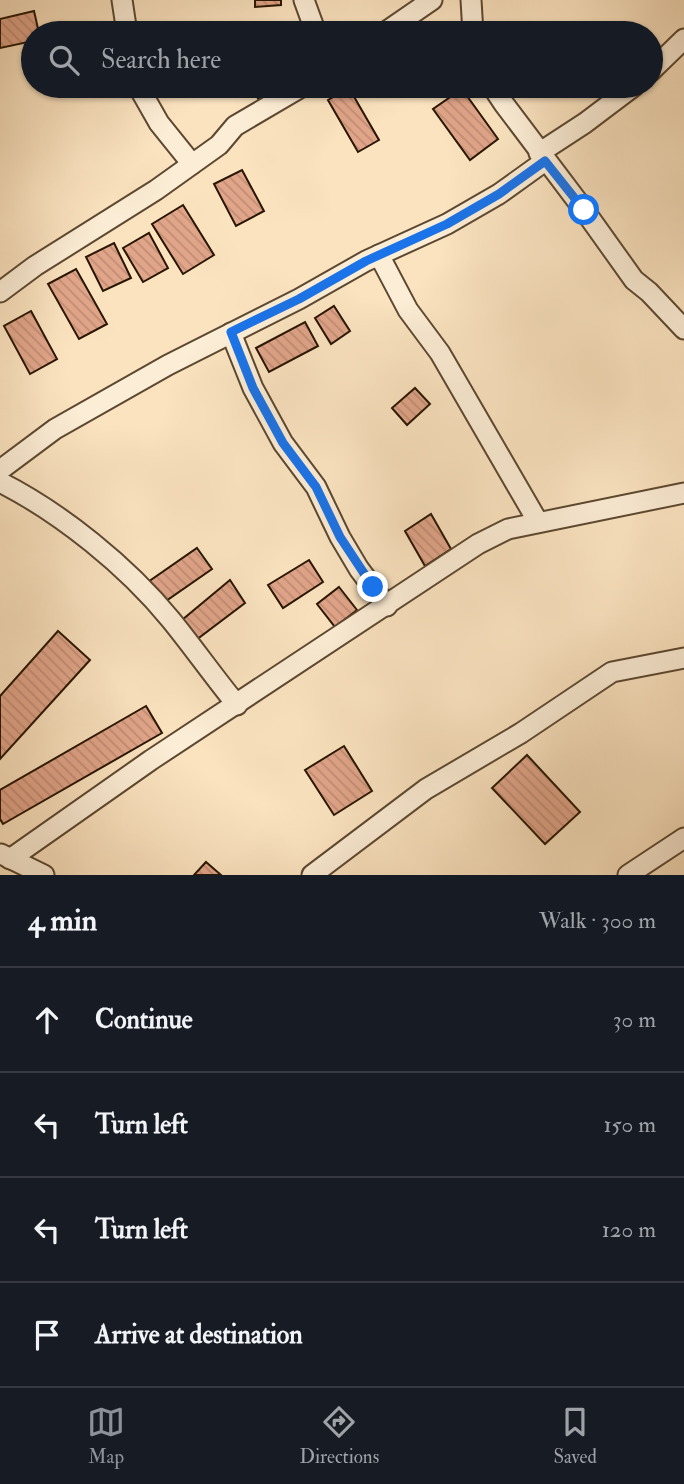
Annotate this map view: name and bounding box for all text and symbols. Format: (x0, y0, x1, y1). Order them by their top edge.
search box (21, 21, 663, 98)
icon: search (45, 41, 83, 79)
text: Search here (101, 44, 221, 76)
route start (568, 194, 599, 225)
route end (357, 571, 388, 602)
text: 4 min (28, 902, 97, 939)
text: Walk · 300 m (539, 906, 656, 935)
icon: ahead (28, 1001, 66, 1039)
text: Continue (95, 1004, 193, 1036)
text: 30 m (613, 1005, 656, 1034)
icon: left (28, 1106, 66, 1144)
text: Turn left (95, 1109, 188, 1141)
text: 150 m (603, 1110, 656, 1139)
icon: left (28, 1211, 66, 1249)
text: Turn left (95, 1214, 188, 1246)
text: 120 m (602, 1215, 656, 1244)
icon: arrive (28, 1316, 66, 1354)
text: Arrive at destination (95, 1319, 303, 1351)
tab: Map (87, 1403, 125, 1469)
tab: Directions (299, 1403, 379, 1469)
tab: Saved (553, 1403, 597, 1469)

